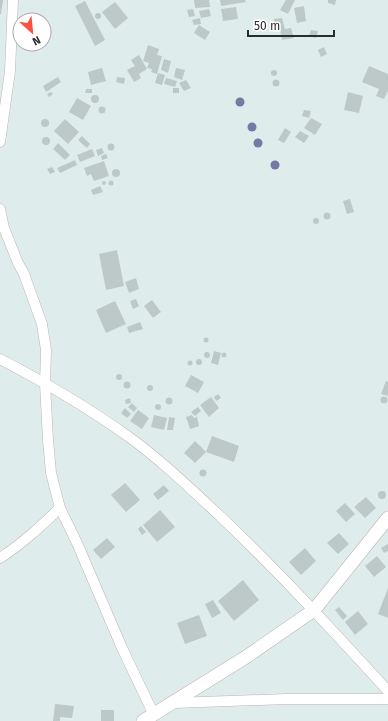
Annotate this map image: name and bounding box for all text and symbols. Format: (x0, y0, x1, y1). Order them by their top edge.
north arrow (12, 12, 52, 52)
scale bar (248, 12, 334, 38)
text: 50 m (254, 19, 280, 33)
text: N (30, 33, 43, 48)

